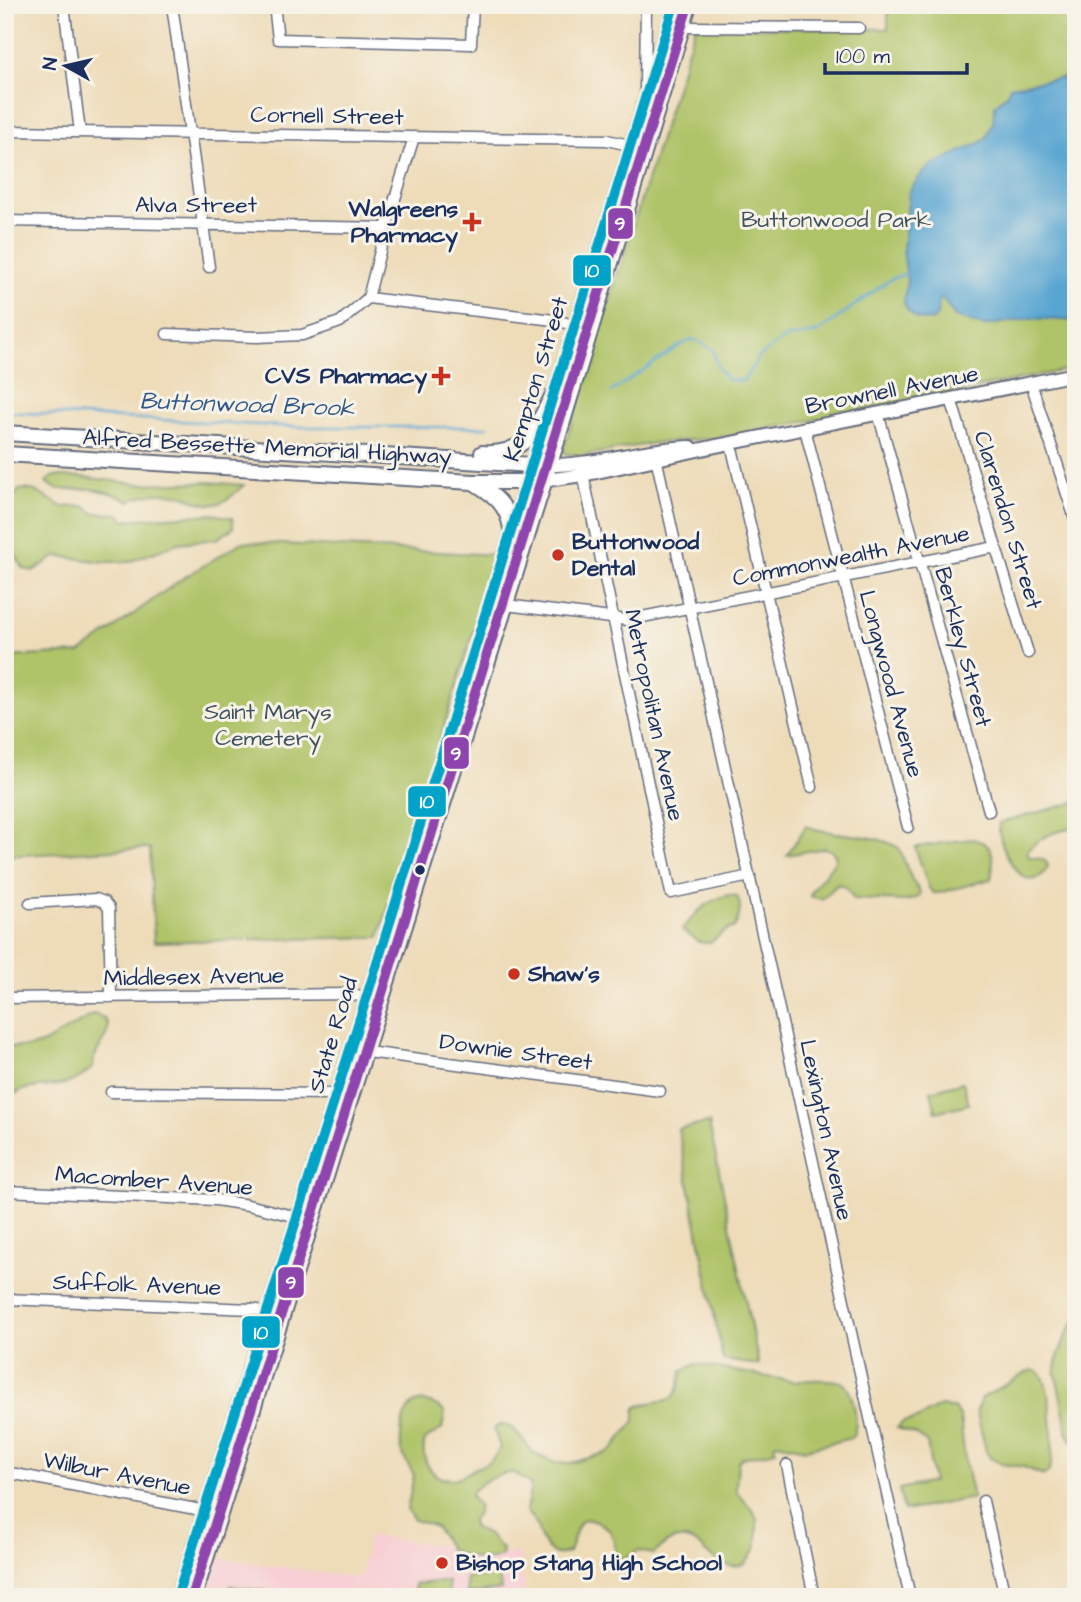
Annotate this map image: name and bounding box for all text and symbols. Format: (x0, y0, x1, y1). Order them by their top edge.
north arrow (32, 32, 102, 102)
scale bar (825, 32, 967, 76)
text: 100 m (836, 42, 891, 71)
text: N (36, 56, 65, 72)
street label: Cornell Street (250, 99, 405, 133)
street label: Alva Street (135, 189, 258, 221)
place label: Walgreens Pharmacy (348, 193, 458, 253)
park label: Buttonwood Park (741, 204, 931, 236)
line badge: 9 (607, 207, 634, 240)
text: 9 (615, 211, 626, 238)
marker: Walgreens Pharmacy (464, 214, 480, 230)
line badge: 10 (572, 254, 612, 287)
text: 10 (585, 258, 599, 285)
street label: Kempton Street (496, 292, 576, 465)
street label: Brownell Avenue (803, 358, 981, 422)
place label: CVS Pharmacy (265, 360, 427, 394)
marker: CVS Pharmacy (433, 368, 449, 384)
water label: Buttonwood Brook (139, 384, 356, 426)
street label: Alfred Bessette Memorial Highway (82, 421, 453, 474)
street label: Clarendon Street (966, 427, 1050, 614)
street label: Commonwealth Avenue (730, 517, 972, 595)
place label: Buttonwood Dental (572, 526, 700, 584)
marker: Buttonwood Dental (550, 547, 566, 563)
street label: Berkley Street (925, 563, 1000, 732)
street label: Longwood Avenue (850, 587, 931, 781)
street label: Metropolitan Avenue (616, 606, 692, 824)
park label: Saint Marys Cemetery (204, 696, 332, 755)
line badge: 9 (443, 736, 470, 770)
text: 9 (451, 741, 462, 768)
line badge: 10 (407, 785, 447, 818)
text: 10 (420, 789, 434, 816)
unlabelled marker (413, 863, 427, 877)
place label: Shaw's (527, 958, 600, 990)
street label: Middlesex Avenue (103, 959, 285, 995)
marker: Shaw's (506, 966, 522, 982)
street label: State Road (300, 973, 366, 1097)
street label: Downie Street (437, 1025, 595, 1079)
street label: Lexington Avenue (790, 1037, 861, 1223)
street label: Macomber Avenue (54, 1158, 254, 1204)
street label: Suffolk Avenue (52, 1266, 222, 1304)
line badge: 9 (277, 1266, 305, 1299)
text: 9 (286, 1270, 297, 1297)
line badge: 10 (241, 1315, 281, 1349)
text: 10 (254, 1320, 268, 1347)
street label: Wilbur Avenue (40, 1444, 194, 1504)
place label: Bishop Stang High School (456, 1547, 723, 1580)
marker: Bishop Stang High School (434, 1555, 450, 1571)

